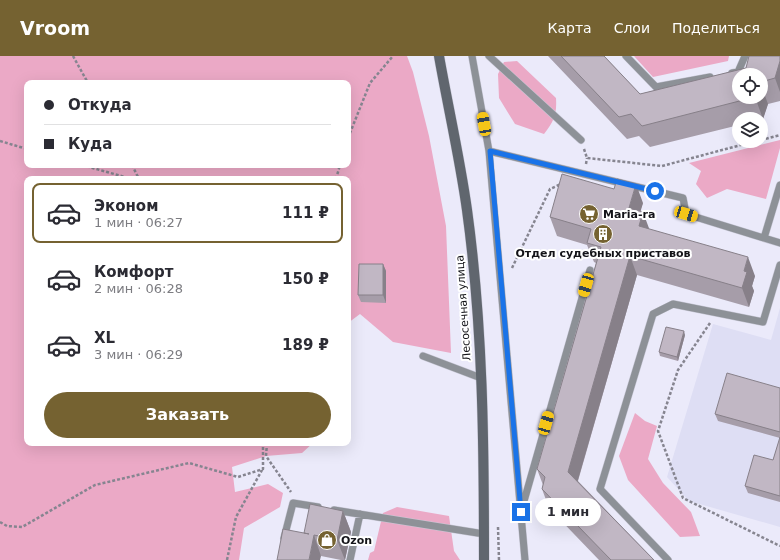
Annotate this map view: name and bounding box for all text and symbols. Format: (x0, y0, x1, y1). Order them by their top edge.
text: Vroom (20, 17, 90, 39)
text: Карта (548, 20, 592, 36)
text: Слои (614, 20, 650, 36)
text: Поделиться (672, 20, 760, 36)
map controls (732, 68, 768, 148)
button: locate (732, 68, 768, 104)
text: Откуда (68, 96, 132, 114)
car (476, 111, 492, 137)
button: layers (732, 112, 768, 148)
text: Куда (68, 135, 112, 153)
route start (646, 182, 664, 200)
icon: car (46, 195, 82, 231)
text: Эконом (94, 197, 158, 215)
supermarket icon: Maria-ra (578, 203, 600, 225)
text: 111 ₽ (282, 204, 329, 222)
car (673, 205, 699, 223)
place label: Maria-ra (603, 208, 655, 221)
text: 1 мин · 06:27 (94, 215, 183, 230)
building icon: Отдел судебных приставов (592, 223, 614, 245)
place label: Отдел судебных приставов (515, 247, 691, 260)
street label: Лесосечная улица (453, 255, 474, 361)
icon: car (46, 261, 82, 297)
text: Комфорт (94, 263, 173, 281)
text: 150 ₽ (282, 270, 329, 288)
car (577, 272, 595, 298)
text: 2 мин · 06:28 (94, 281, 183, 296)
icon: car (46, 327, 82, 363)
text: XL (94, 329, 115, 347)
text: 189 ₽ (282, 336, 329, 354)
text: 3 мин · 06:29 (94, 347, 183, 362)
button: Заказать (44, 392, 331, 438)
car (537, 410, 555, 436)
callout: 1 мин (535, 498, 601, 526)
route end (512, 503, 530, 521)
text: 1 мин (547, 504, 589, 519)
shop icon: Ozon (316, 529, 338, 551)
place label: Ozon (341, 534, 372, 547)

